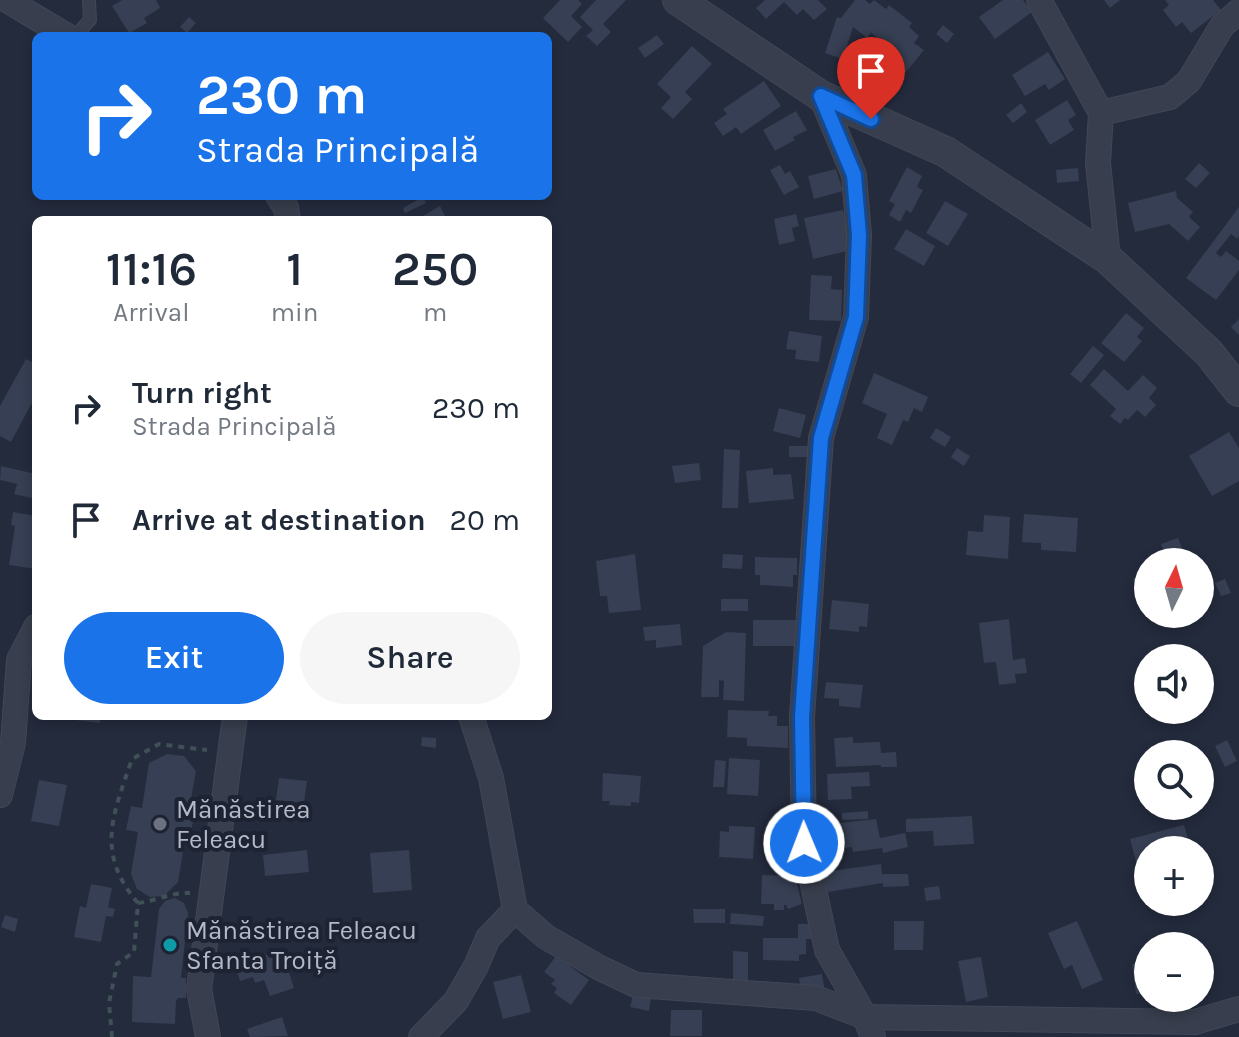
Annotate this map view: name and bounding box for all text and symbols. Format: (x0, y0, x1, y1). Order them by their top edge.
pin (837, 37, 905, 119)
icon: arrive (849, 49, 893, 93)
text: 230 m (196, 62, 367, 127)
icon: right (64, 64, 168, 168)
text: Strada Principală (196, 129, 479, 171)
text: 11:16 (106, 241, 197, 297)
text: 1 (286, 241, 303, 297)
text: 250 (392, 241, 478, 297)
text: Arrival (113, 297, 189, 328)
text: min (271, 297, 318, 328)
text: m (423, 297, 447, 328)
text: Turn right (132, 375, 272, 411)
icon: right (64, 386, 108, 430)
text: 230 m (432, 390, 520, 426)
text: Strada Principală (132, 411, 337, 442)
icon: arrive (64, 498, 108, 542)
text: Arrive at destination (132, 502, 426, 538)
text: 20 m (450, 502, 520, 538)
north arrow (1134, 548, 1214, 628)
map controls (1134, 548, 1214, 1012)
button: Exit (64, 612, 284, 704)
button: Share (300, 612, 520, 704)
button: sound (1134, 644, 1214, 724)
button: search (1134, 740, 1214, 820)
place label: Mănăstirea Feleacu (176, 794, 311, 855)
position arrow (762, 801, 846, 885)
marker: Mănăstirea Feleacu (151, 815, 169, 833)
button: + (1134, 836, 1214, 916)
place label: Mănăstirea Feleacu Sfanta Troiță (186, 915, 417, 976)
button: − (1134, 932, 1214, 1012)
marker: Mănăstirea Feleacu Sfanta Troiță (161, 936, 179, 954)

